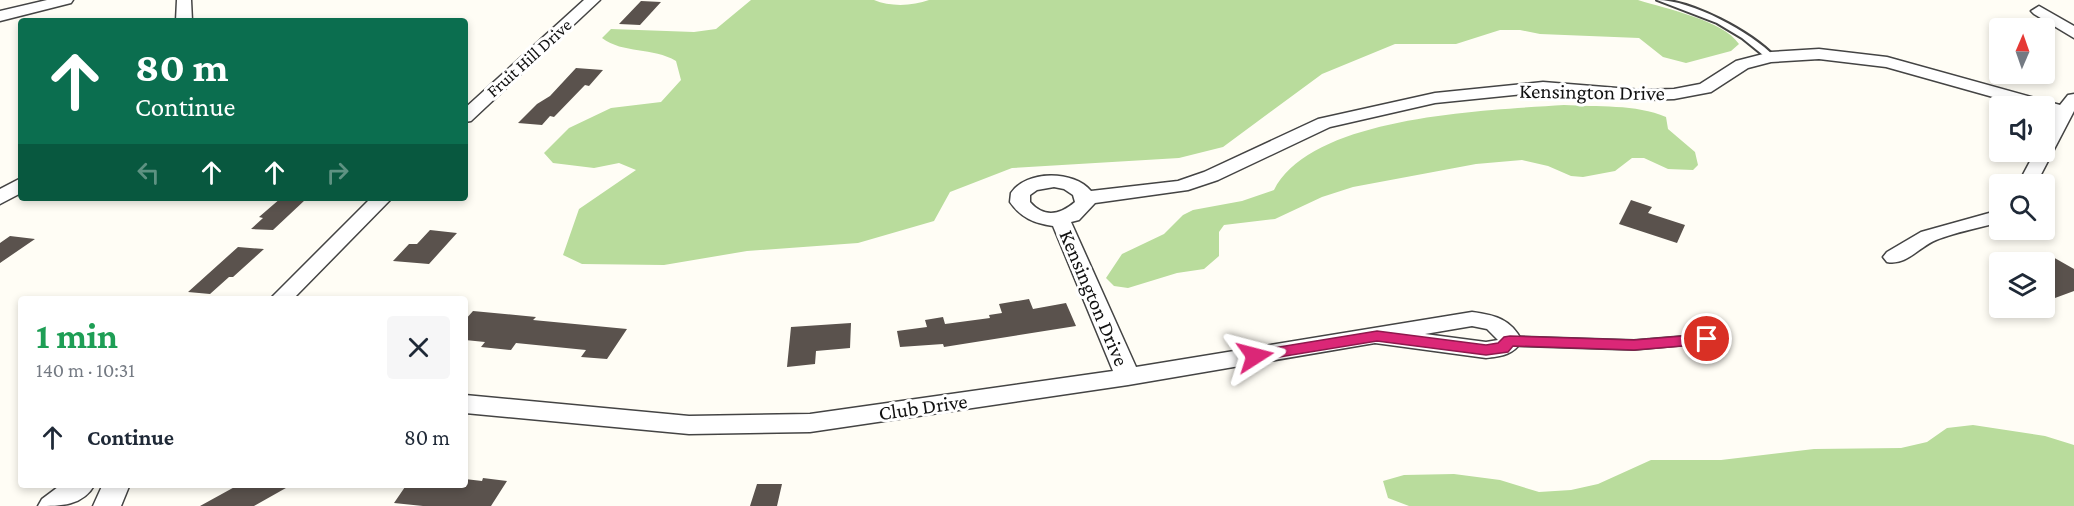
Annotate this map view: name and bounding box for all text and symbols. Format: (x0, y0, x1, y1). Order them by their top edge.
street label: Fruit Hill Drive (482, 15, 576, 101)
north arrow (1989, 18, 2055, 84)
map controls (1989, 18, 2055, 318)
icon: ahead (36, 42, 114, 120)
text: 80 m (135, 43, 229, 90)
street label: Kensington Drive (1519, 79, 1665, 105)
text: Continue (135, 92, 235, 122)
button: sound (1989, 96, 2055, 162)
icon: left (132, 156, 165, 189)
icon: ahead (195, 156, 228, 189)
icon: ahead (258, 156, 291, 189)
icon: right (321, 156, 354, 189)
button: search (1989, 174, 2055, 240)
street label: Kensington Drive (1055, 226, 1133, 370)
button: layers (1989, 252, 2055, 318)
pin (1681, 313, 1732, 364)
text: 1 min (36, 316, 118, 356)
button: close (387, 316, 450, 379)
icon: arrive (1690, 322, 1723, 355)
position arrow (1223, 324, 1287, 388)
text: 140 m · 10:31 (36, 359, 135, 381)
street label: Club Drive (877, 389, 969, 425)
icon: ahead (36, 421, 69, 454)
text: Continue (87, 425, 174, 450)
text: 80 m (404, 425, 450, 450)

